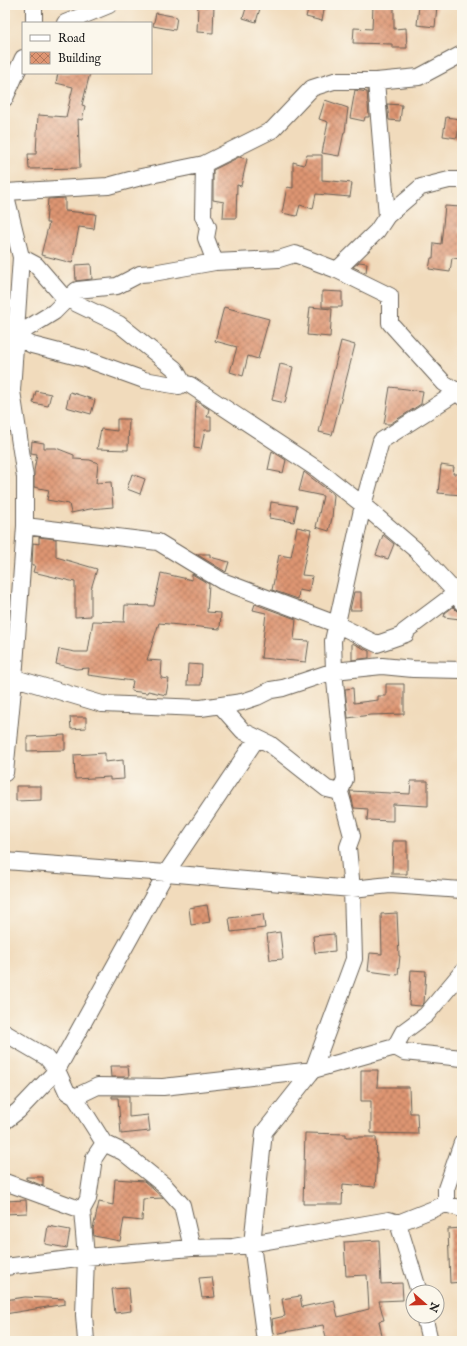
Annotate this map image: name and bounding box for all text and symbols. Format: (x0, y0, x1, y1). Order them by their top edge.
legend (22, 22, 152, 74)
text: Road (58, 31, 86, 46)
text: Building (58, 51, 102, 66)
north arrow (405, 1284, 445, 1324)
text: N (425, 1299, 442, 1314)

